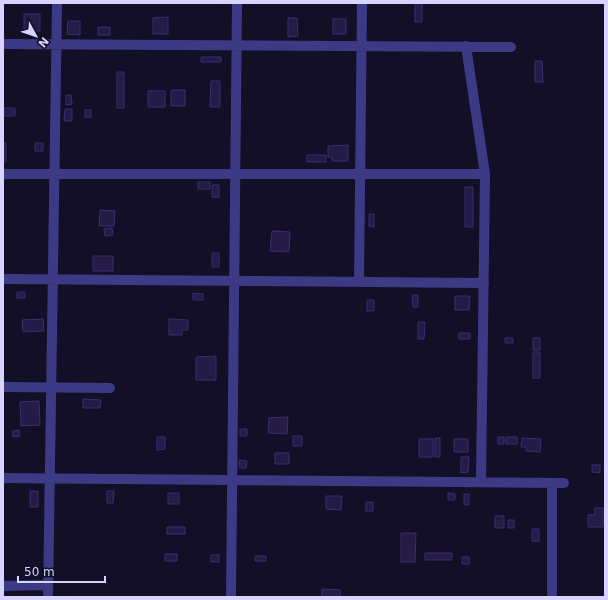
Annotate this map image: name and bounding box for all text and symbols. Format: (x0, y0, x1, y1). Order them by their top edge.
north arrow (16, 16, 56, 56)
text: N (35, 34, 51, 50)
scale bar (18, 558, 105, 584)
text: 50 m (24, 565, 55, 579)

